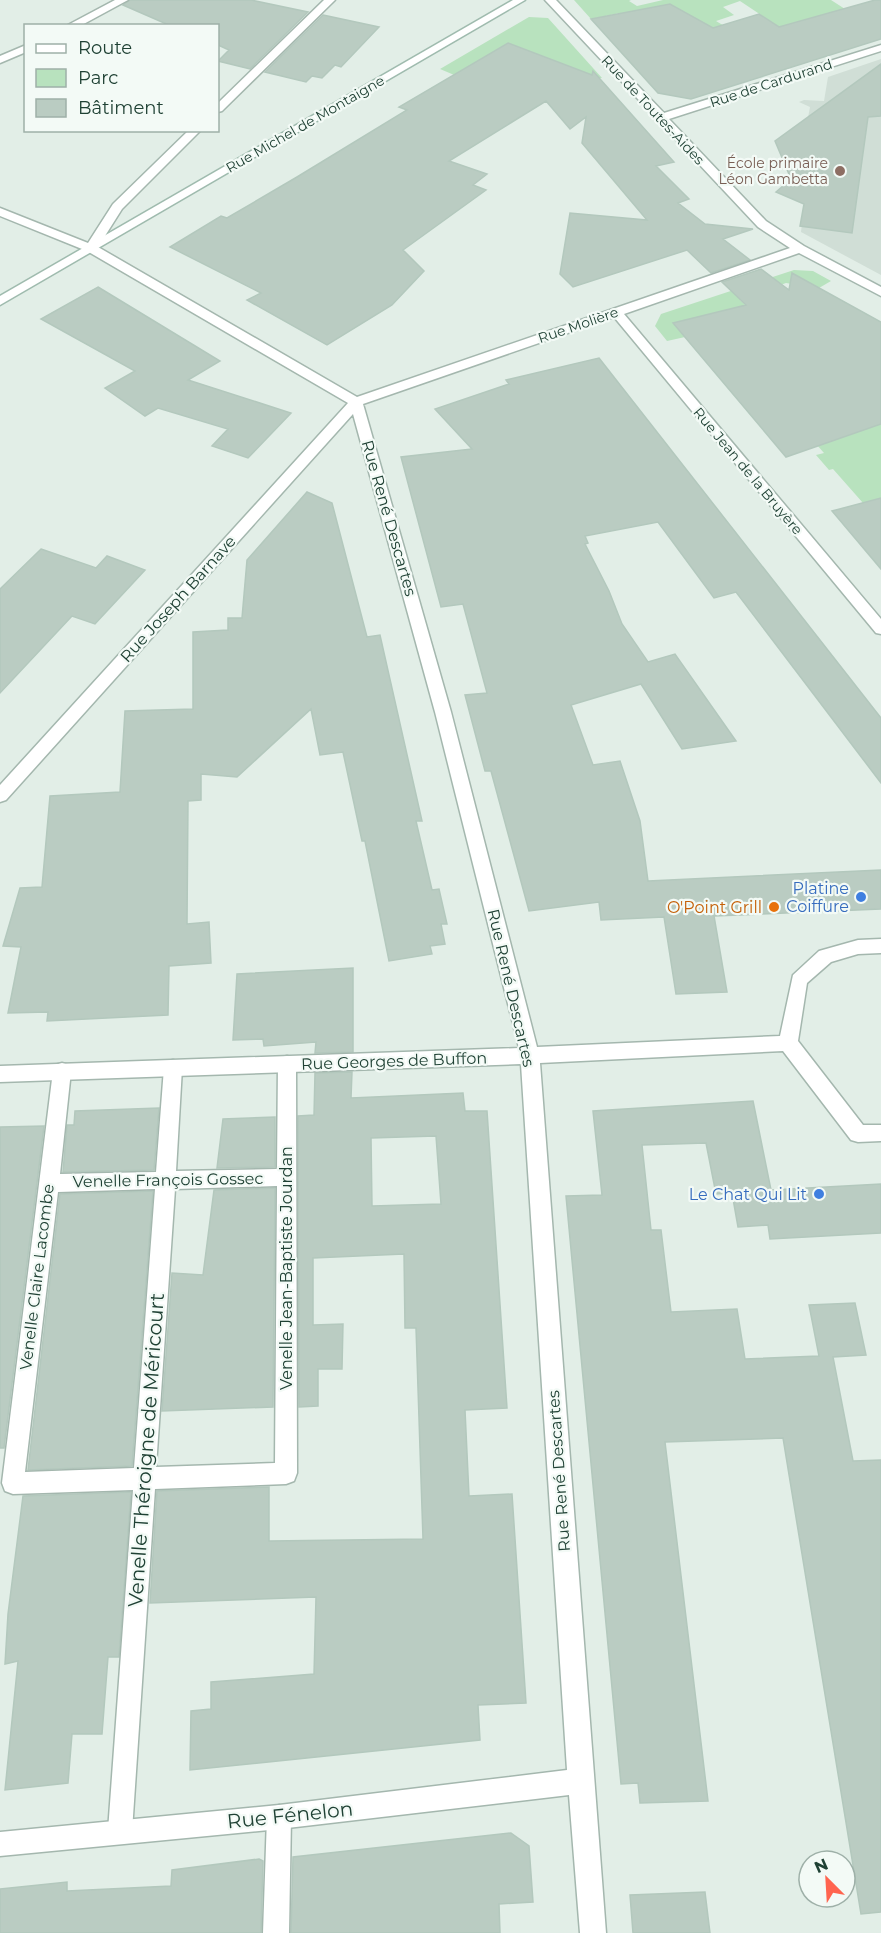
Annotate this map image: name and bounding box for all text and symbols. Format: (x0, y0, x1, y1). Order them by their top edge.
legend (24, 24, 219, 132)
text: Route (78, 37, 132, 59)
street label: Rue de Toutes-Aides (598, 52, 709, 169)
street label: Rue de Cardurand (707, 55, 835, 111)
text: Parc (78, 67, 118, 89)
street label: Rue Michel de Montaigne (223, 71, 387, 177)
text: Bâtiment (78, 97, 164, 119)
place label: École primaire Léon Gambetta (718, 154, 828, 188)
marker: École primaire Léon Gambetta (833, 164, 847, 178)
street label: Rue Molière (536, 303, 620, 347)
street label: Rue Jean de la Bruyère (689, 404, 807, 538)
street label: Rue René Descartes (358, 438, 420, 598)
street label: Rue Joseph Barnave (116, 532, 240, 666)
place label: Platine Coiffure (786, 879, 849, 916)
marker: Platine Coiffure (854, 890, 868, 904)
place label: O'Point Grill (667, 898, 762, 917)
marker: O'Point Grill (767, 900, 781, 914)
street label: Rue René Descartes (484, 907, 538, 1069)
street label: Rue Georges de Buffon (301, 1048, 487, 1074)
street label: Venelle Jean-Baptiste Jourdan (277, 1146, 296, 1390)
street label: Venelle François Gossec (72, 1169, 264, 1191)
street label: Venelle Claire Lacombe (16, 1183, 58, 1371)
place label: Le Chat Qui Lit (689, 1185, 808, 1204)
marker: Le Chat Qui Lit (812, 1187, 826, 1201)
street label: Venelle Théroigne de Méricourt (123, 1292, 169, 1608)
street label: Rue René Descartes (544, 1390, 574, 1552)
street label: Rue Fénelon (226, 1796, 354, 1834)
north arrow (797, 1849, 857, 1909)
text: N (811, 1854, 831, 1877)

